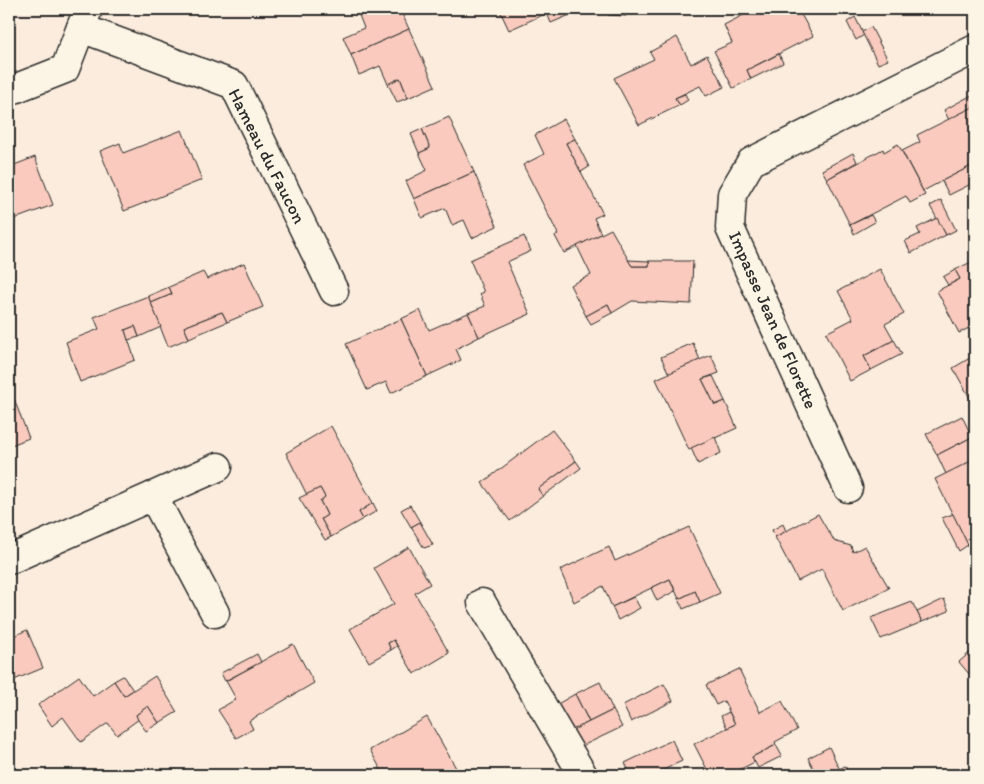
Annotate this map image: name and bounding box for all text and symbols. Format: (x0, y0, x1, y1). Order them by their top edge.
street label: Hameau du Faucon (223, 85, 311, 227)
street label: Impasse Jean de Florette (724, 228, 822, 412)

